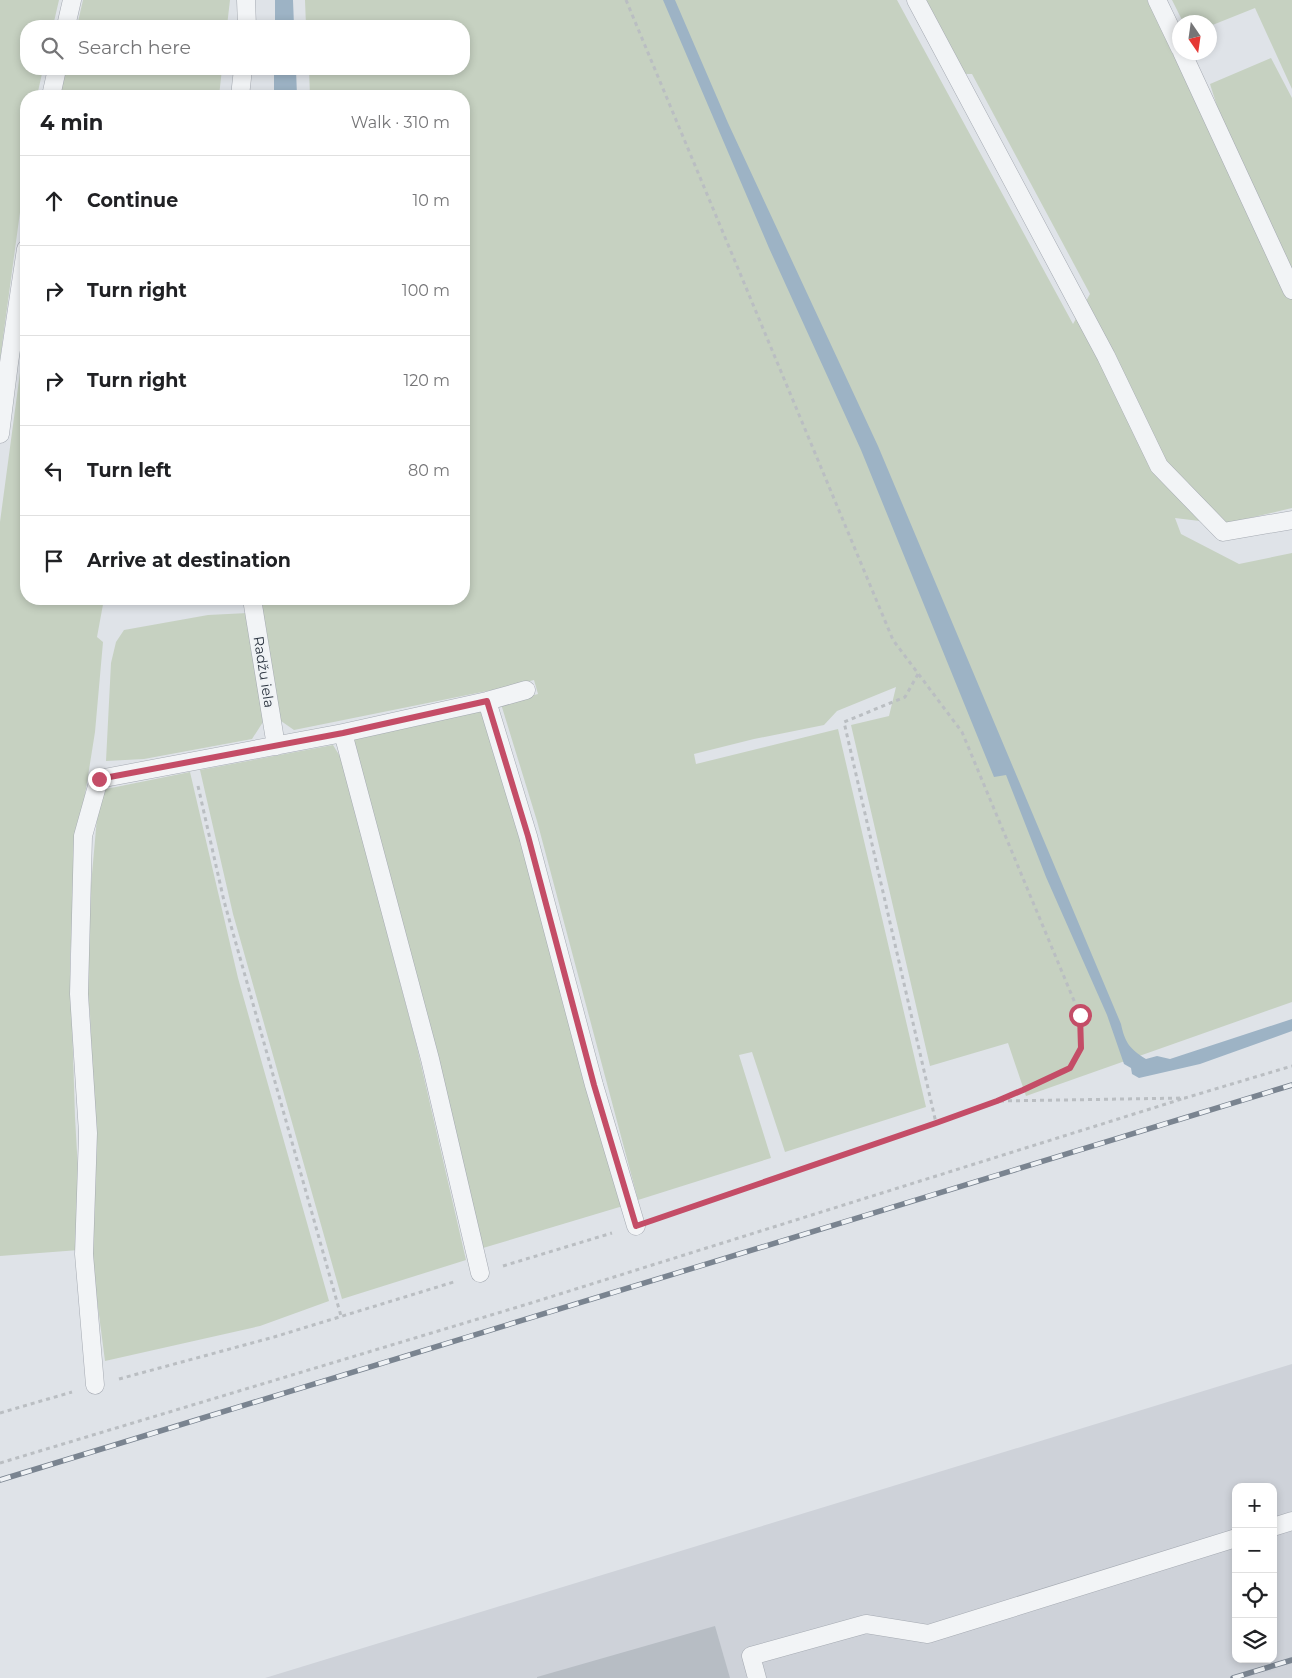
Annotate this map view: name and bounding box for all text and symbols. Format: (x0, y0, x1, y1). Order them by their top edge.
north arrow (1172, 15, 1217, 60)
search box (20, 20, 470, 75)
icon: search (38, 34, 66, 62)
text: Search here (78, 36, 191, 59)
text: 4 min (40, 110, 103, 135)
text: Walk · 310 m (351, 113, 450, 132)
icon: ahead (40, 187, 68, 215)
text: Continue (87, 189, 178, 212)
text: 10 m (412, 191, 450, 210)
icon: right (40, 277, 68, 305)
text: Turn right (87, 279, 187, 302)
text: 100 m (402, 281, 450, 300)
icon: right (40, 367, 68, 395)
text: Turn right (87, 369, 187, 392)
text: 120 m (403, 371, 450, 390)
icon: left (40, 457, 68, 485)
text: Turn left (87, 459, 172, 482)
text: 80 m (408, 461, 450, 480)
icon: arrive (40, 547, 68, 575)
text: Arrive at destination (87, 549, 291, 572)
street label: Radžu iela (249, 635, 279, 709)
route end (88, 768, 111, 791)
route start (1069, 1004, 1092, 1027)
map controls (1232, 1483, 1277, 1663)
button: + (1232, 1483, 1277, 1528)
button: − (1232, 1528, 1277, 1573)
button: locate (1232, 1573, 1277, 1618)
button: layers (1232, 1618, 1277, 1663)

